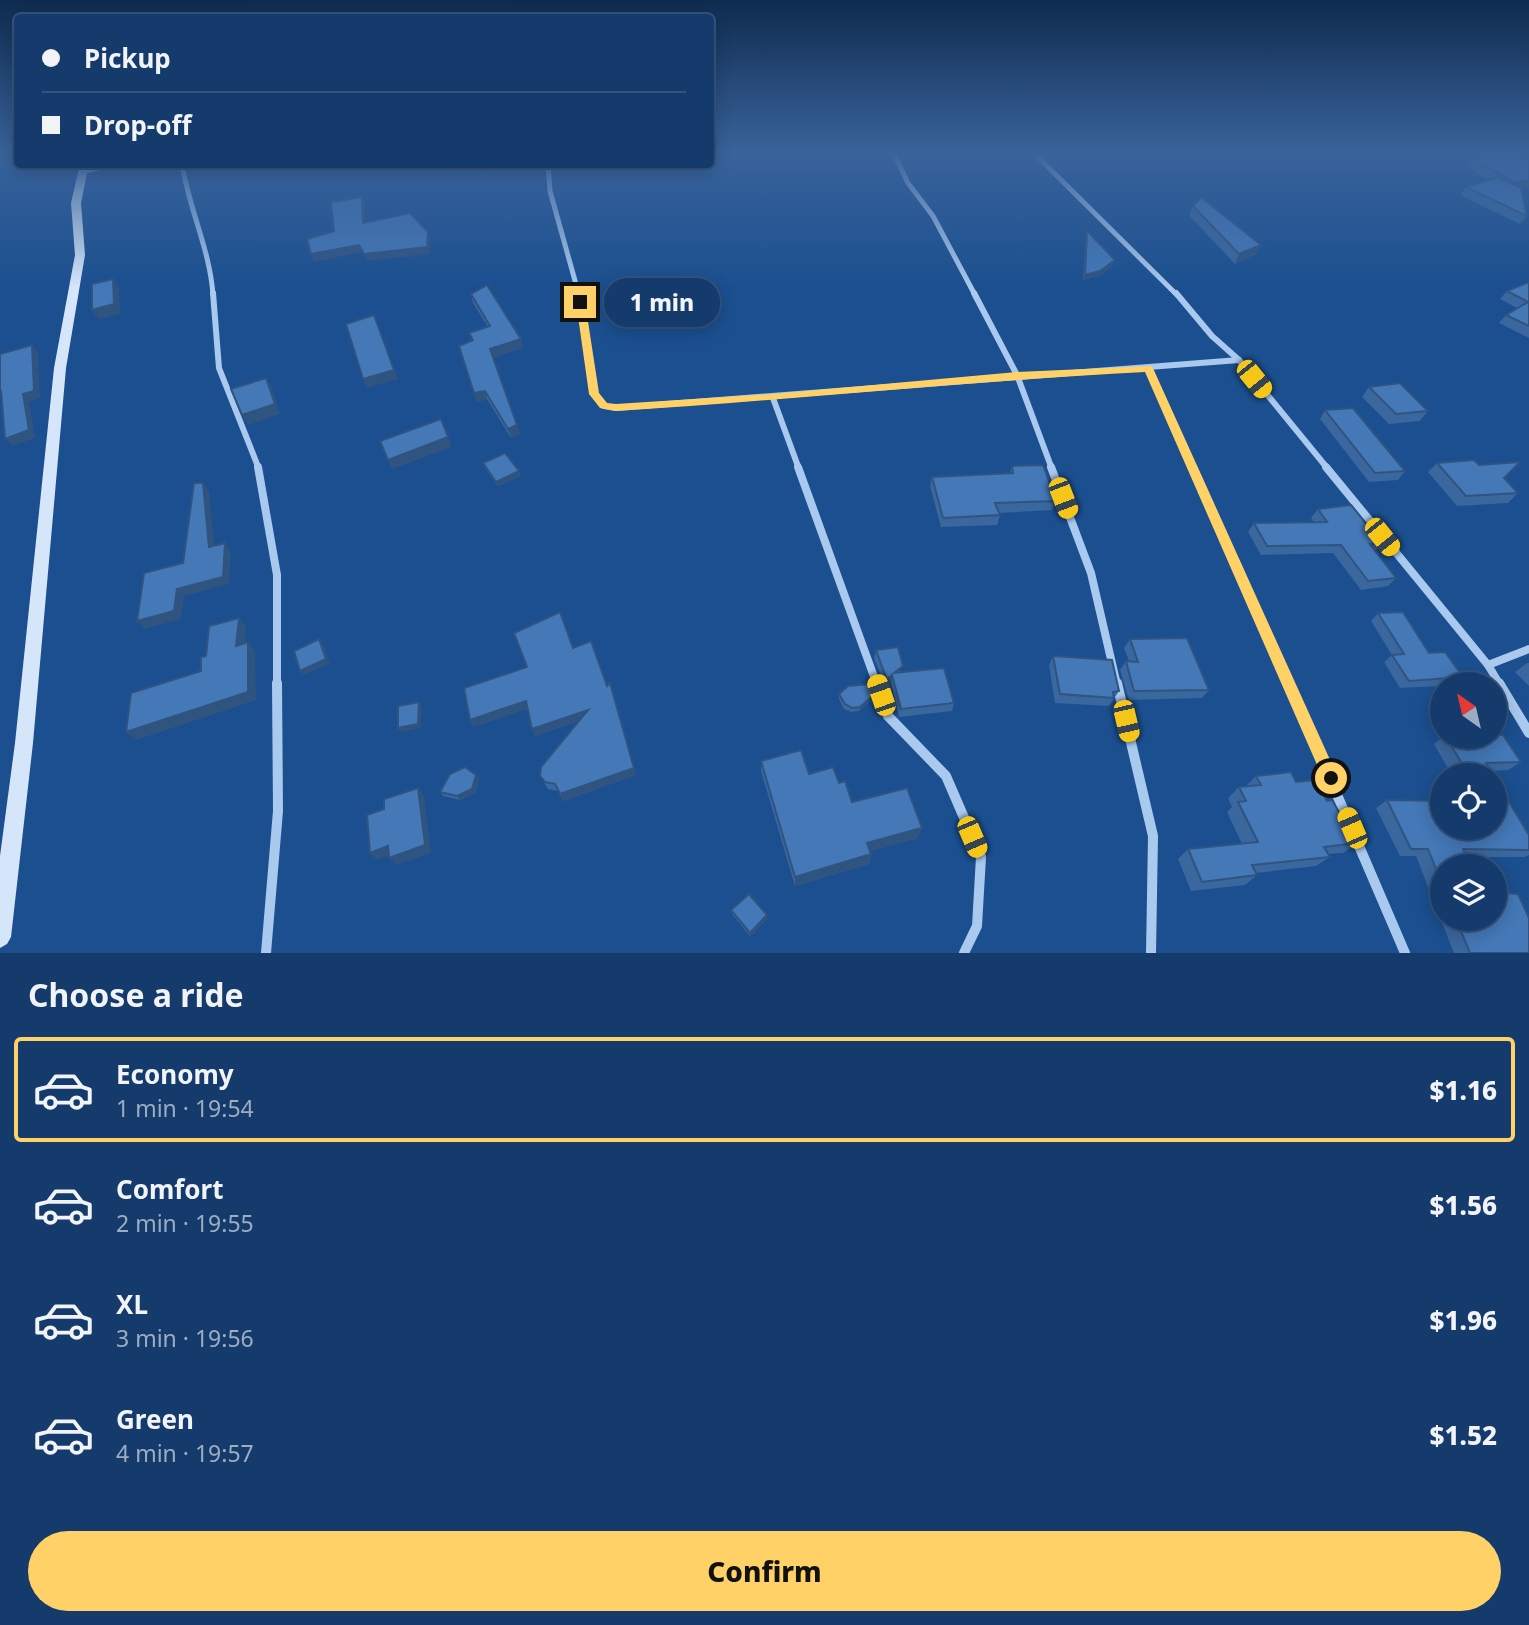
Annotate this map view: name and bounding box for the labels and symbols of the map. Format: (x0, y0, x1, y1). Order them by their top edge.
callout: 1 min (604, 278, 720, 326)
route end (564, 286, 596, 318)
car (1233, 356, 1276, 402)
car (1046, 475, 1081, 521)
car (1361, 514, 1404, 560)
car (865, 672, 898, 718)
north arrow (1430, 672, 1507, 749)
car (1112, 698, 1141, 744)
route start (1315, 762, 1347, 794)
car (1335, 805, 1370, 851)
car (955, 814, 990, 860)

